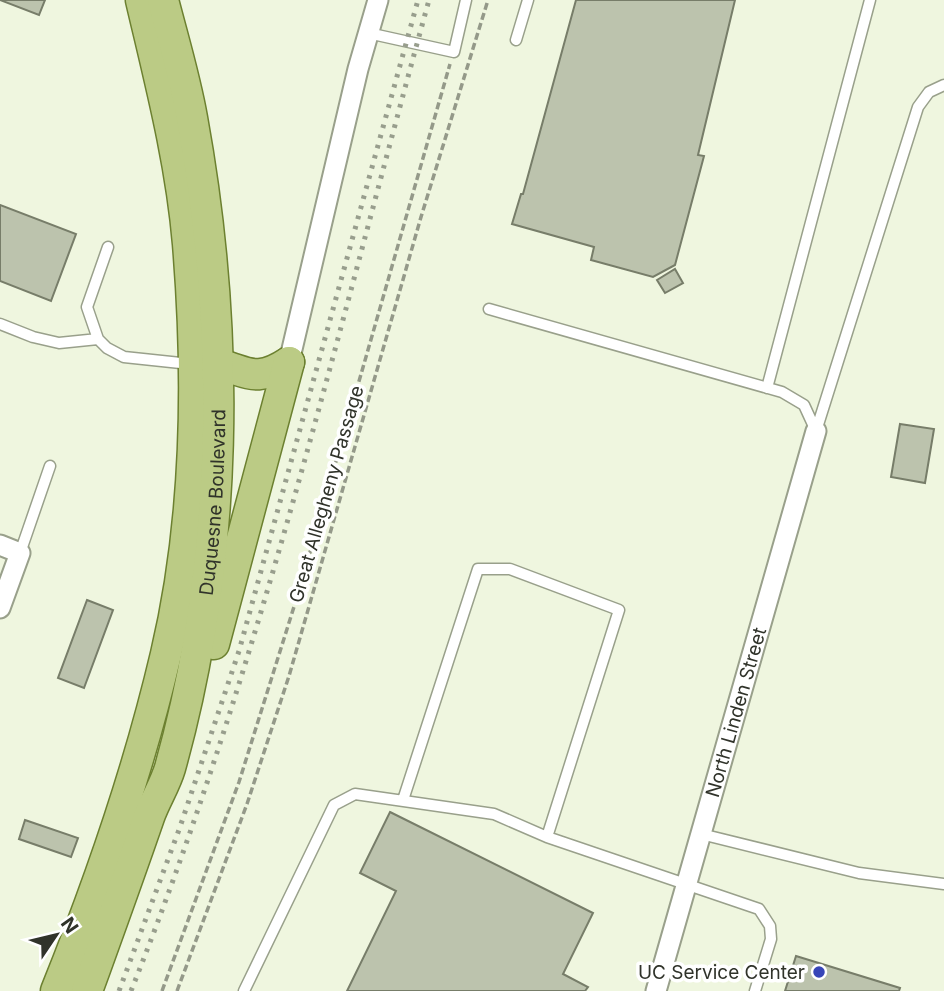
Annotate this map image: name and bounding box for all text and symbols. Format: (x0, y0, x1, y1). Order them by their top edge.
street label: Great Allegheny Passage (284, 383, 369, 605)
street label: Duquesne Boulevard (195, 409, 230, 597)
street label: North Linden Street (701, 625, 771, 800)
north arrow (21, 900, 91, 970)
text: N (56, 913, 83, 938)
place label: UC Service Center (638, 961, 805, 984)
marker: UC Service Center (811, 964, 827, 980)

